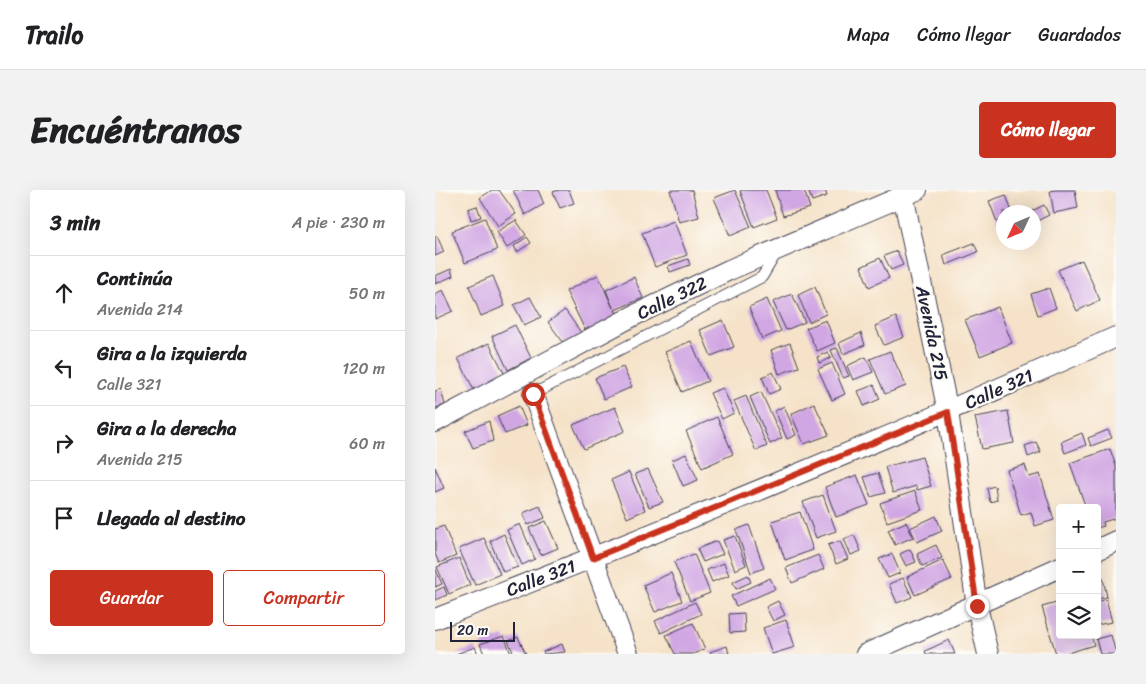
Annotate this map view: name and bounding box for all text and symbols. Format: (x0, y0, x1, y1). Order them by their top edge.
text: Trailo (25, 14, 83, 56)
text: Mapa (847, 19, 889, 51)
text: Cómo llegar (917, 19, 1010, 51)
text: Guardados (1038, 19, 1121, 51)
text: Encuéntranos (30, 99, 241, 161)
button: Cómo llegar (979, 102, 1116, 158)
text: 3 min (50, 204, 100, 242)
north arrow (996, 205, 1041, 250)
text: A pie · 230 m (292, 208, 385, 237)
text: Continúa (97, 262, 172, 295)
street label: Calle 322 (631, 267, 713, 329)
icon: ahead (50, 279, 78, 307)
text: 50 m (349, 279, 385, 308)
street label: Avenida 215 (906, 282, 958, 383)
text: Avenida 214 (97, 295, 183, 324)
text: Gira a la izquierda (97, 337, 247, 370)
icon: left (50, 354, 78, 382)
text: 120 m (342, 354, 385, 383)
street label: Calle 321 (959, 360, 1039, 418)
text: Calle 321 (97, 370, 161, 399)
route start (522, 383, 545, 406)
text: Gira a la derecha (97, 412, 236, 445)
icon: right (50, 429, 78, 457)
text: 60 m (349, 429, 385, 458)
text: Avenida 215 (97, 445, 183, 474)
text: Llegada al destino (97, 502, 246, 535)
icon: arrive (50, 504, 78, 532)
map controls (1056, 504, 1101, 639)
button: + (1056, 504, 1101, 549)
button: − (1056, 549, 1101, 594)
street label: Calle 321 (501, 550, 581, 606)
button: Guardar (50, 570, 213, 626)
button: Compartir (223, 570, 385, 626)
button: layers (1056, 594, 1101, 639)
route end (966, 595, 989, 618)
text: 20 m (457, 618, 488, 643)
scale bar (450, 619, 515, 642)

